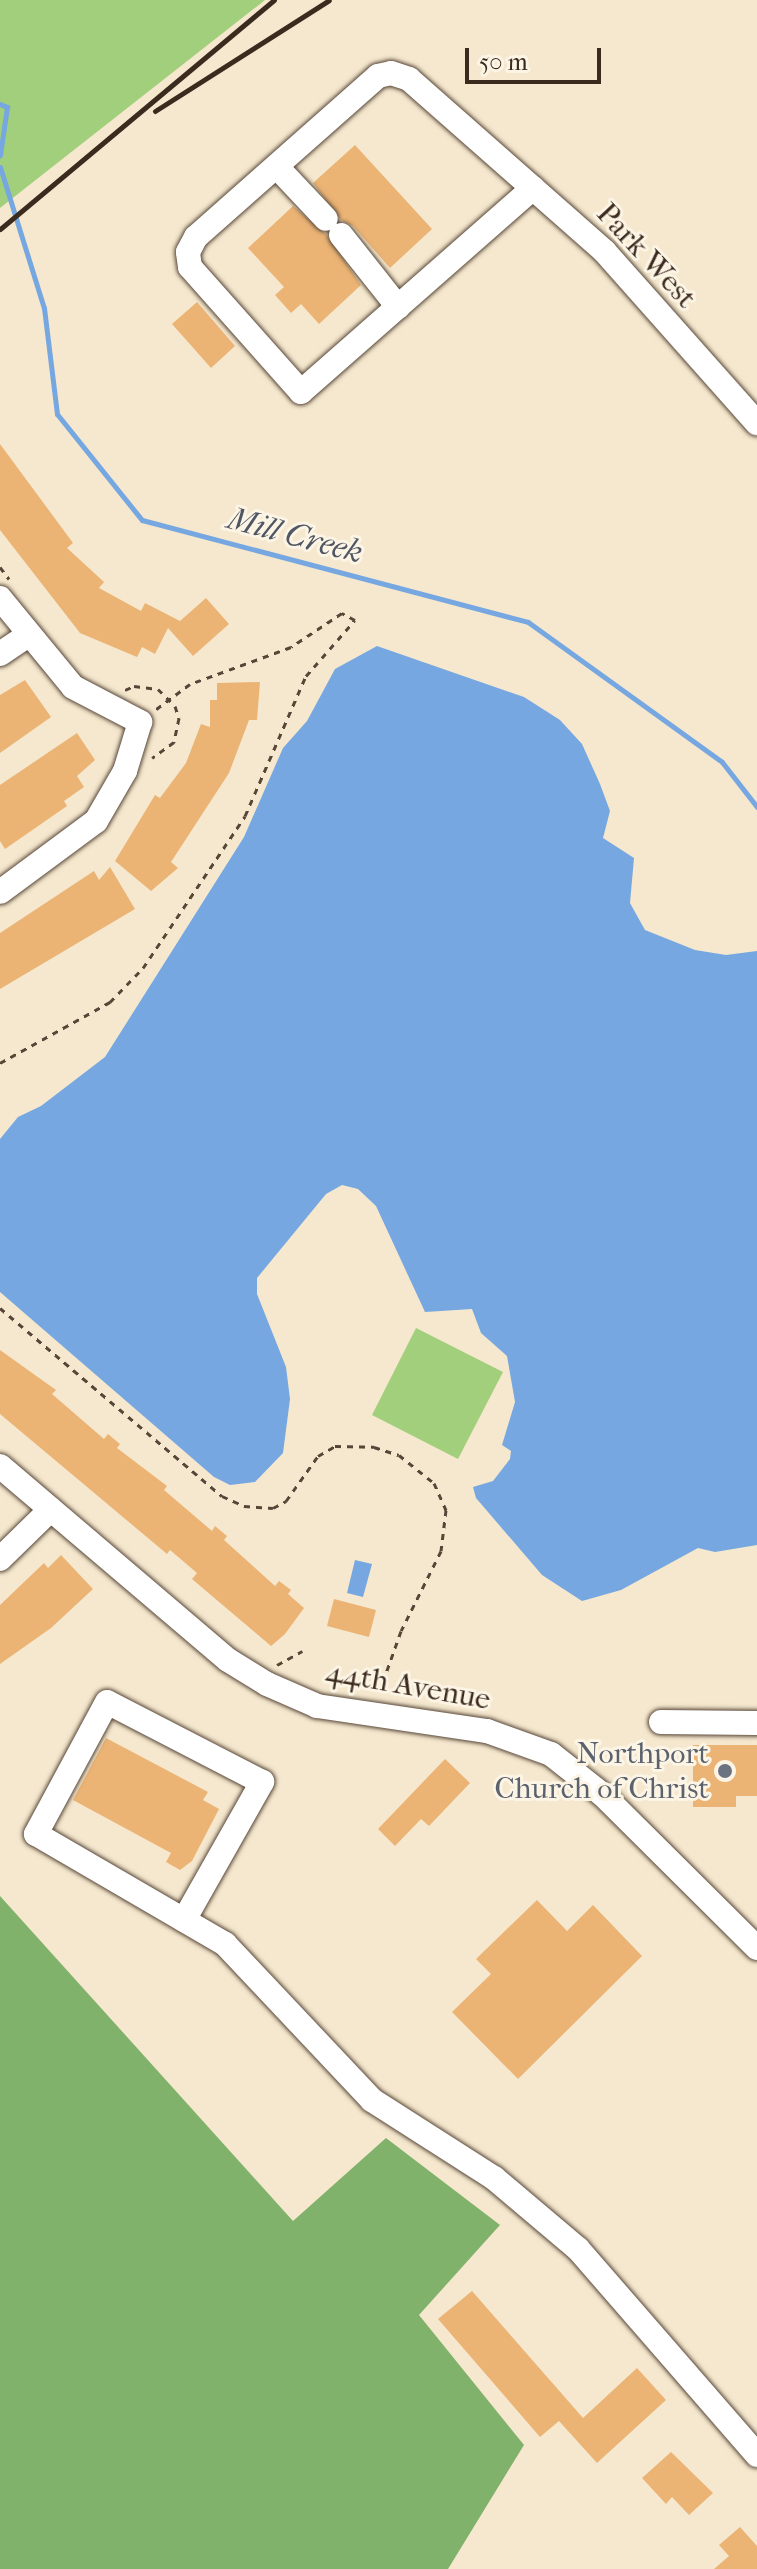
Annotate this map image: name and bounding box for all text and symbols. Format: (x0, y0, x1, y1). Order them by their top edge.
scale bar (469, 32, 605, 82)
text: 50 m (479, 48, 528, 76)
street label: Park West (588, 196, 704, 316)
water label: Mill Creek (223, 500, 367, 572)
street label: 44th Avenue (323, 1654, 493, 1718)
place label: Northport Church of Christ (495, 1736, 709, 1806)
marker: Northport Church of Christ (716, 1762, 734, 1780)

